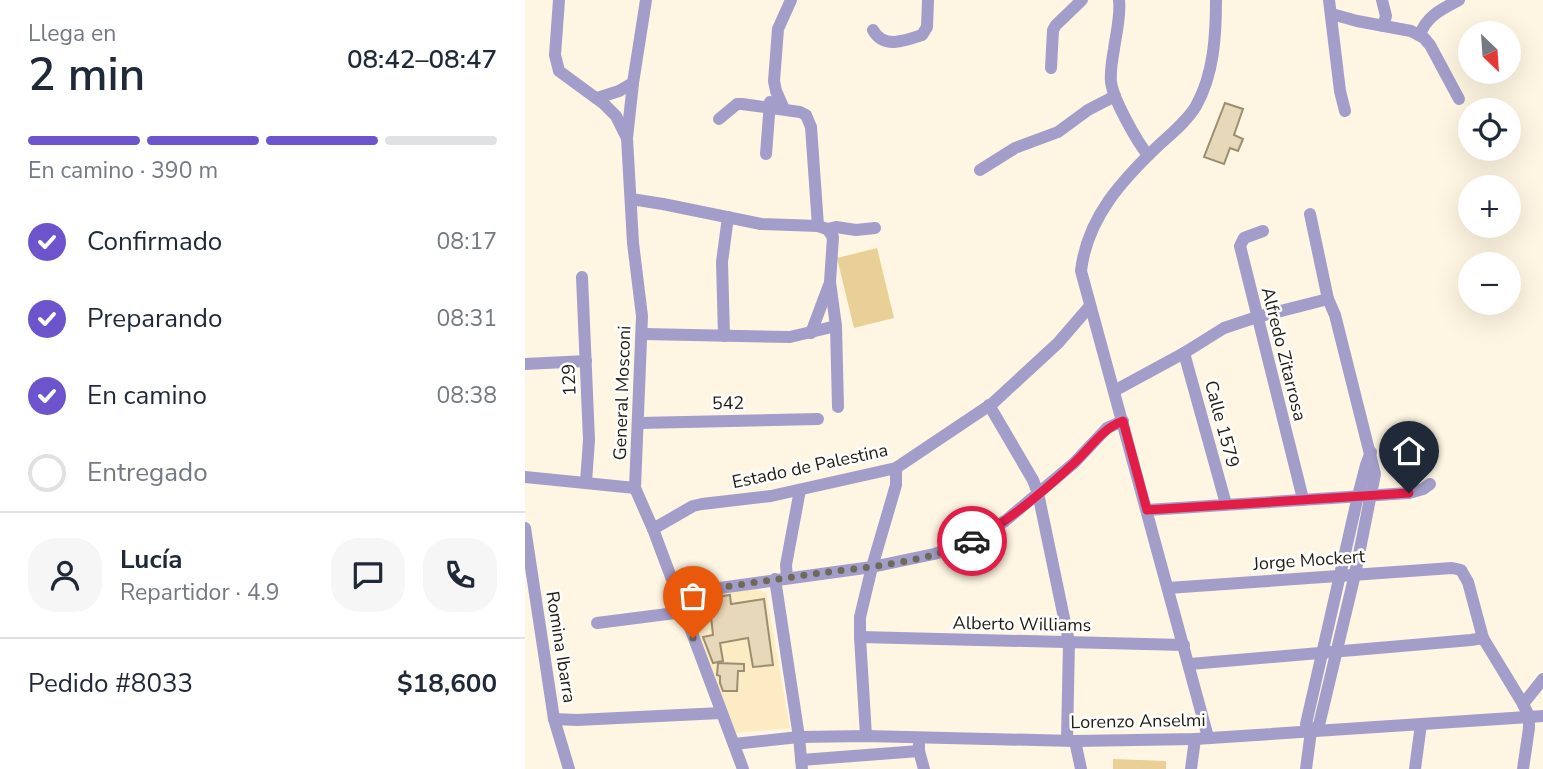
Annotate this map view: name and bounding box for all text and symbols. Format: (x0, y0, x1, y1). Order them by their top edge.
text: Llega en (28, 18, 116, 49)
north arrow (1458, 21, 1521, 84)
map controls (1458, 21, 1521, 315)
text: 08:42–08:47 (347, 42, 497, 77)
text: 2 min (28, 43, 145, 106)
button: locate (1458, 98, 1521, 161)
text: En camino · 390 m (28, 155, 218, 186)
button: + (1458, 175, 1521, 238)
icon: check (28, 223, 66, 261)
text: Confirmado (87, 224, 222, 259)
text: 08:17 (437, 226, 497, 257)
button: − (1458, 252, 1521, 315)
street label: Alfredo Zitarrosa (1256, 285, 1312, 423)
icon: check (28, 300, 66, 338)
text: Preparando (87, 301, 222, 336)
text: 08:31 (437, 303, 497, 334)
street label: General Mosconi (608, 325, 636, 461)
street label: 129 (556, 363, 582, 397)
icon: check (28, 377, 66, 415)
text: En camino (87, 378, 207, 413)
street label: Calle 1579 (1199, 378, 1245, 470)
text: 08:38 (437, 380, 497, 411)
street label: 542 (712, 391, 744, 415)
pin (1379, 421, 1439, 493)
icon: home (1390, 432, 1428, 470)
street label: Estado de Palestina (730, 438, 890, 494)
text: Entregado (87, 455, 208, 490)
courier (937, 506, 1007, 576)
icon: car (953, 522, 991, 560)
button: person (28, 538, 102, 612)
button: chat (331, 538, 405, 612)
button: phone (423, 538, 497, 612)
text: Lucía (120, 542, 183, 577)
street label: Jorge Mockert (1251, 544, 1367, 576)
pin (663, 566, 723, 638)
text: Repartidor · 4.9 (120, 577, 280, 608)
icon: bag (674, 577, 712, 615)
street label: Romina Ibarra (540, 589, 582, 705)
street label: Alberto Williams (952, 611, 1092, 637)
text: Pedido #8033 (28, 666, 193, 701)
text: $18,600 (397, 666, 497, 701)
street label: Lorenzo Anselmi (1070, 708, 1206, 734)

